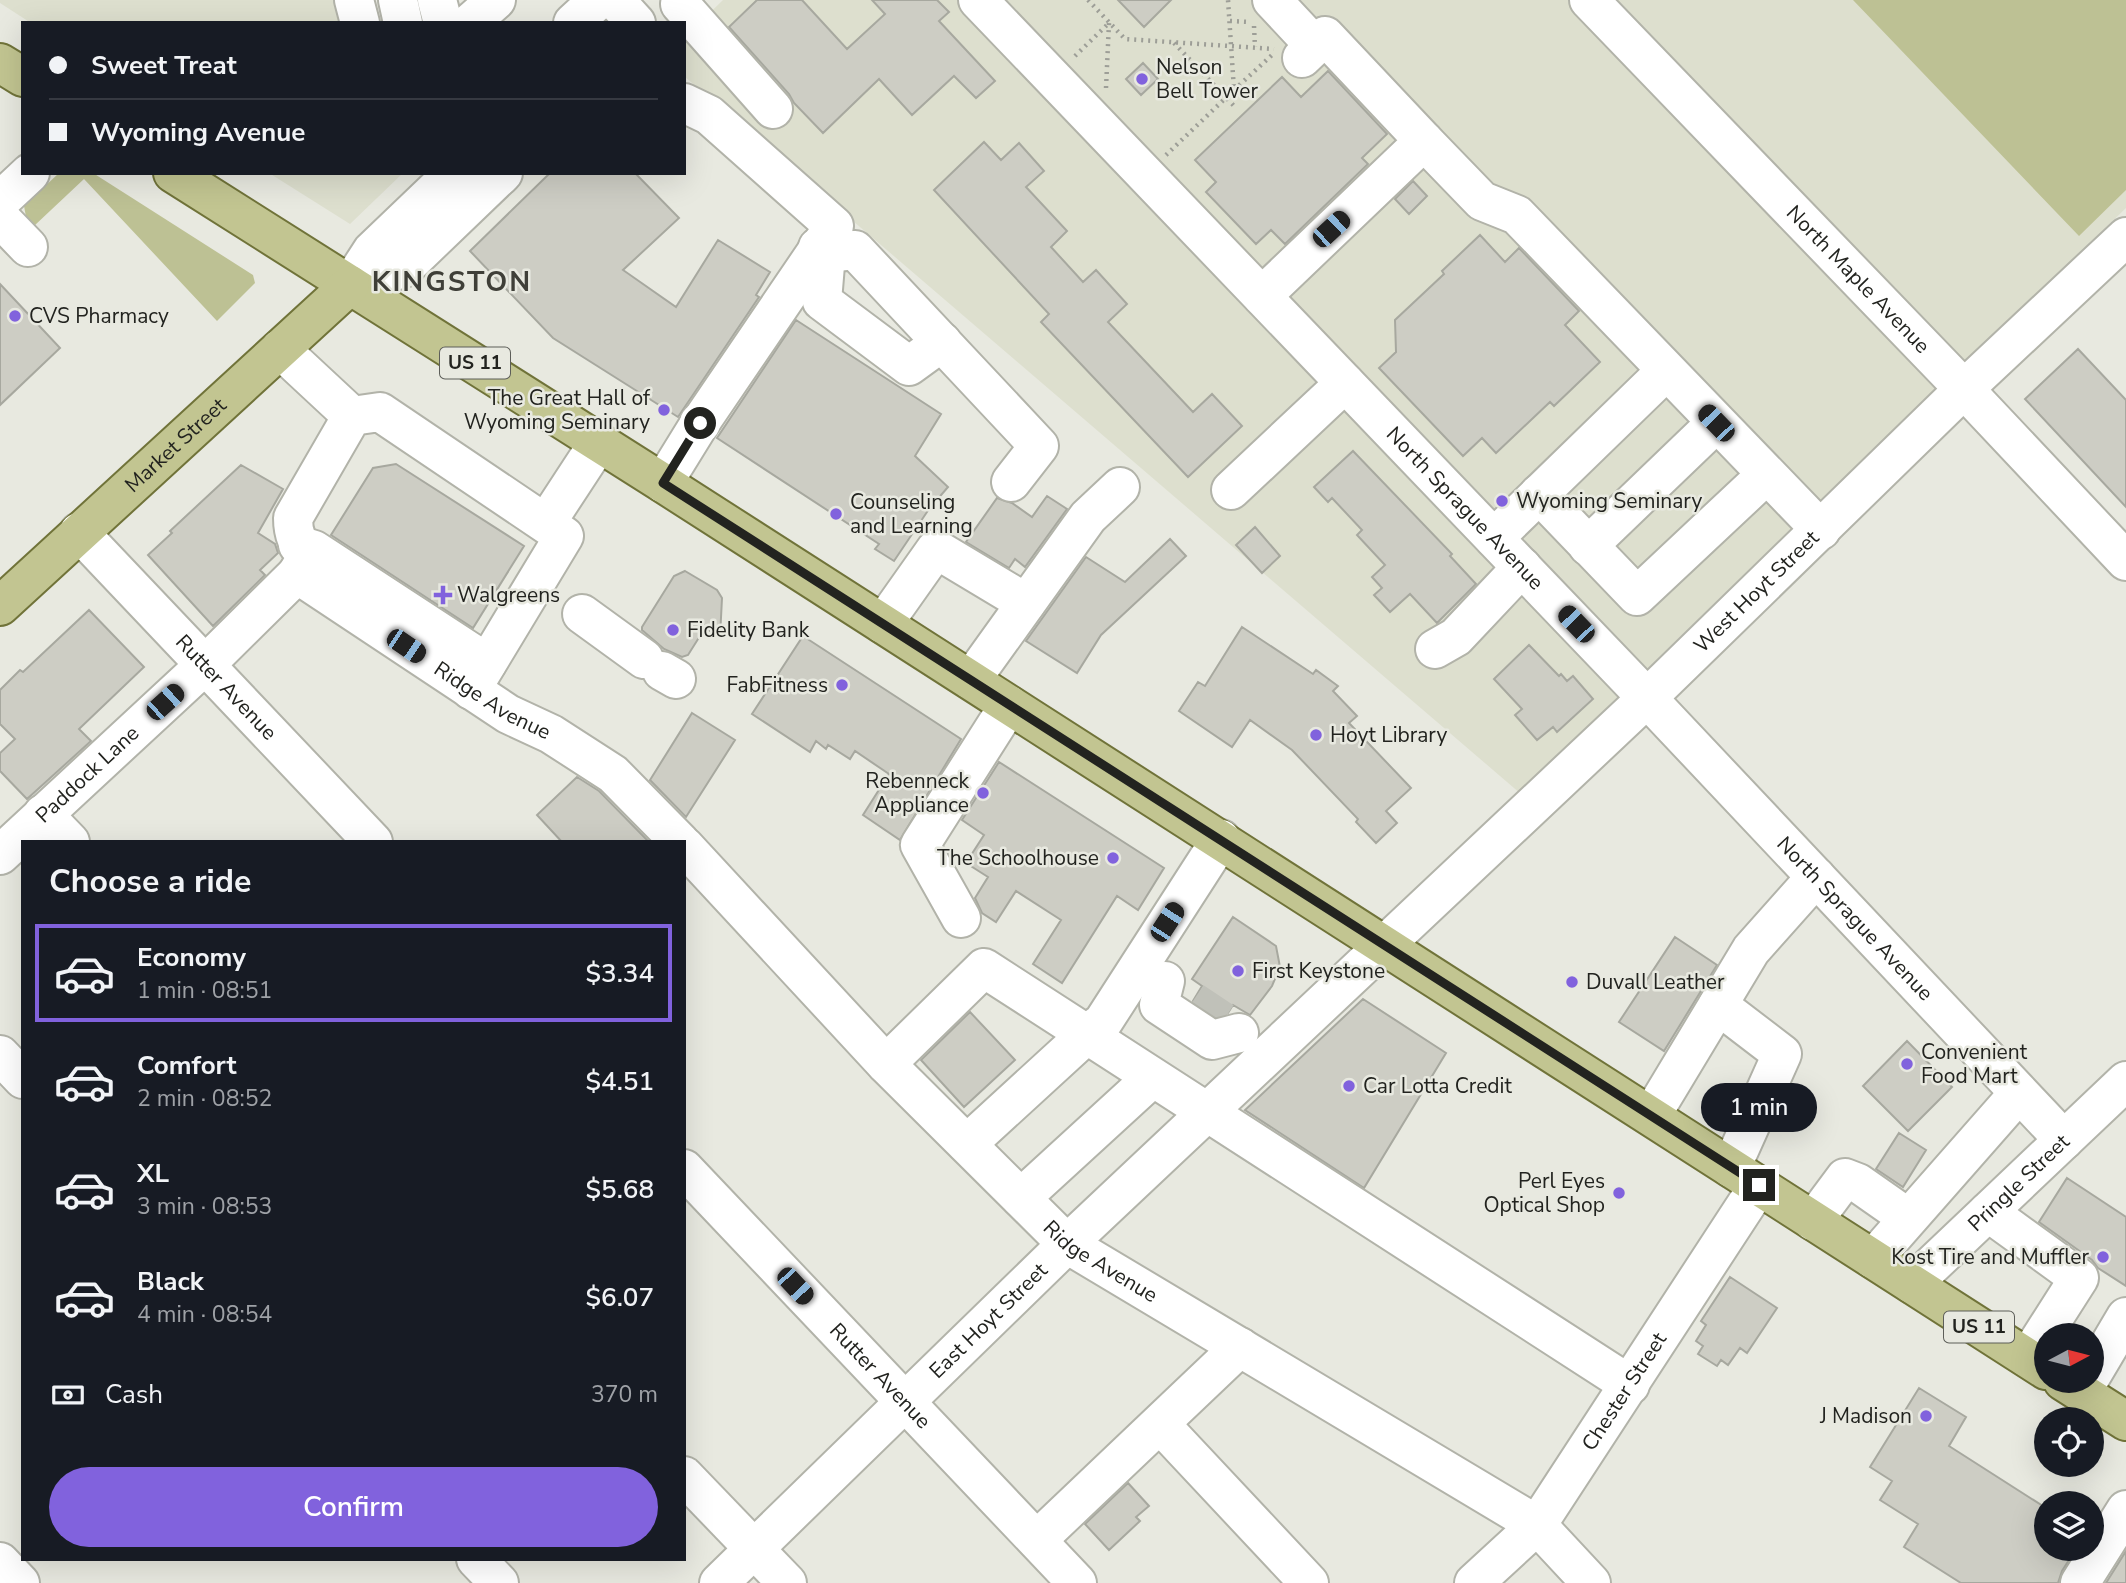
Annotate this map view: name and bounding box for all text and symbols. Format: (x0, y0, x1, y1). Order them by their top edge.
text: Sweet Treat (91, 48, 237, 83)
place label: Nelson Bell Tower (1156, 53, 1258, 105)
marker: Nelson Bell Tower (1134, 71, 1150, 87)
text: Wyoming Avenue (91, 115, 305, 150)
street label: North Maple Avenue (1780, 199, 1936, 359)
car (1309, 207, 1354, 251)
district label: KINGSTON (372, 263, 532, 301)
place label: CVS Pharmacy (29, 302, 169, 330)
marker: CVS Pharmacy (7, 308, 23, 324)
road number: US 11 (440, 348, 510, 378)
place label: The Great Hall of Wyoming Seminary (464, 384, 651, 436)
street label: Market Street (119, 391, 233, 499)
car (1694, 401, 1739, 445)
marker: The Great Hall of Wyoming Seminary (656, 402, 672, 418)
route start (684, 407, 716, 439)
street label: North Sprague Avenue (1380, 421, 1550, 596)
place label: Wyoming Seminary (1516, 487, 1702, 515)
place label: Counseling and Learning (850, 488, 973, 540)
marker: Wyoming Seminary (1494, 493, 1510, 509)
marker: Counseling and Learning (828, 506, 844, 522)
street label: West Hoyt Street (1688, 524, 1825, 659)
place label: Walgreens (457, 581, 560, 609)
marker: Walgreens (435, 587, 451, 603)
car (1554, 602, 1599, 646)
place label: Fidelity Bank (687, 616, 810, 644)
marker: Fidelity Bank (665, 622, 681, 638)
car (383, 626, 430, 666)
street label: Rutter Avenue (169, 628, 283, 746)
street label: Ridge Avenue (429, 655, 555, 746)
place label: FabFitness (727, 671, 828, 699)
marker: FabFitness (834, 677, 850, 693)
car (143, 680, 188, 724)
street label: Paddock Lane (30, 719, 145, 829)
place label: Hoyt Library (1330, 721, 1447, 749)
marker: Hoyt Library (1308, 727, 1324, 743)
place label: Rebenneck Appliance (865, 767, 969, 819)
marker: Rebenneck Appliance (975, 785, 991, 801)
street label: North Sprague Avenue (1771, 830, 1939, 1007)
place label: The Schoolhouse (937, 844, 1099, 872)
marker: The Schoolhouse (1105, 850, 1121, 866)
text: Choose a ride (49, 860, 251, 903)
car (1147, 899, 1188, 945)
text: Economy (137, 940, 246, 975)
icon: car (53, 942, 116, 1005)
text: $3.34 (585, 956, 654, 991)
place label: First Keystone (1252, 957, 1385, 985)
marker: First Keystone (1230, 963, 1246, 979)
place label: Duvall Leather (1586, 968, 1725, 996)
marker: Duvall Leather (1564, 974, 1580, 990)
text: 1 min · 08:51 (137, 975, 272, 1006)
place label: Convenient Food Mart (1921, 1038, 2028, 1090)
text: Comfort (137, 1048, 237, 1083)
icon: car (53, 1050, 116, 1113)
marker: Convenient Food Mart (1899, 1056, 1915, 1072)
text: $4.51 (585, 1064, 654, 1099)
place label: Car Lotta Credit (1363, 1072, 1512, 1100)
marker: Car Lotta Credit (1341, 1078, 1357, 1094)
text: 2 min · 08:52 (137, 1083, 272, 1114)
callout: 1 min (1701, 1084, 1817, 1132)
text: 1 min (1730, 1092, 1788, 1123)
street label: Pringle Street (1962, 1128, 2076, 1238)
text: XL (137, 1156, 169, 1191)
icon: car (53, 1158, 116, 1221)
place label: Perl Eyes Optical Shop (1483, 1167, 1605, 1219)
route end (1743, 1169, 1775, 1201)
text: $5.68 (585, 1172, 654, 1207)
marker: Perl Eyes Optical Shop (1611, 1185, 1627, 1201)
text: 3 min · 08:53 (137, 1191, 272, 1222)
street label: Ridge Avenue (1037, 1214, 1163, 1309)
place label: Kost Tire and Muffler (1891, 1243, 2089, 1271)
marker: Kost Tire and Muffler (2095, 1249, 2111, 1265)
street label: East Hoyt Street (923, 1256, 1054, 1385)
car (773, 1263, 818, 1309)
text: Black (137, 1264, 204, 1299)
icon: car (53, 1266, 116, 1329)
text: $6.07 (585, 1280, 654, 1315)
text: 4 min · 08:54 (137, 1299, 272, 1330)
road number: US 11 (1944, 1312, 2014, 1343)
street label: Rutter Avenue (823, 1317, 937, 1435)
north arrow (2034, 1323, 2104, 1393)
map controls (2034, 1323, 2104, 1561)
street label: Chester Street (1575, 1326, 1673, 1456)
icon: cash (49, 1376, 87, 1414)
text: Cash (105, 1377, 163, 1412)
text: 370 m (591, 1379, 658, 1410)
place label: J Madison (1819, 1402, 1912, 1430)
button: locate (2034, 1407, 2104, 1477)
marker: J Madison (1918, 1408, 1934, 1424)
button: Confirm (49, 1467, 658, 1547)
button: layers (2034, 1491, 2104, 1561)

